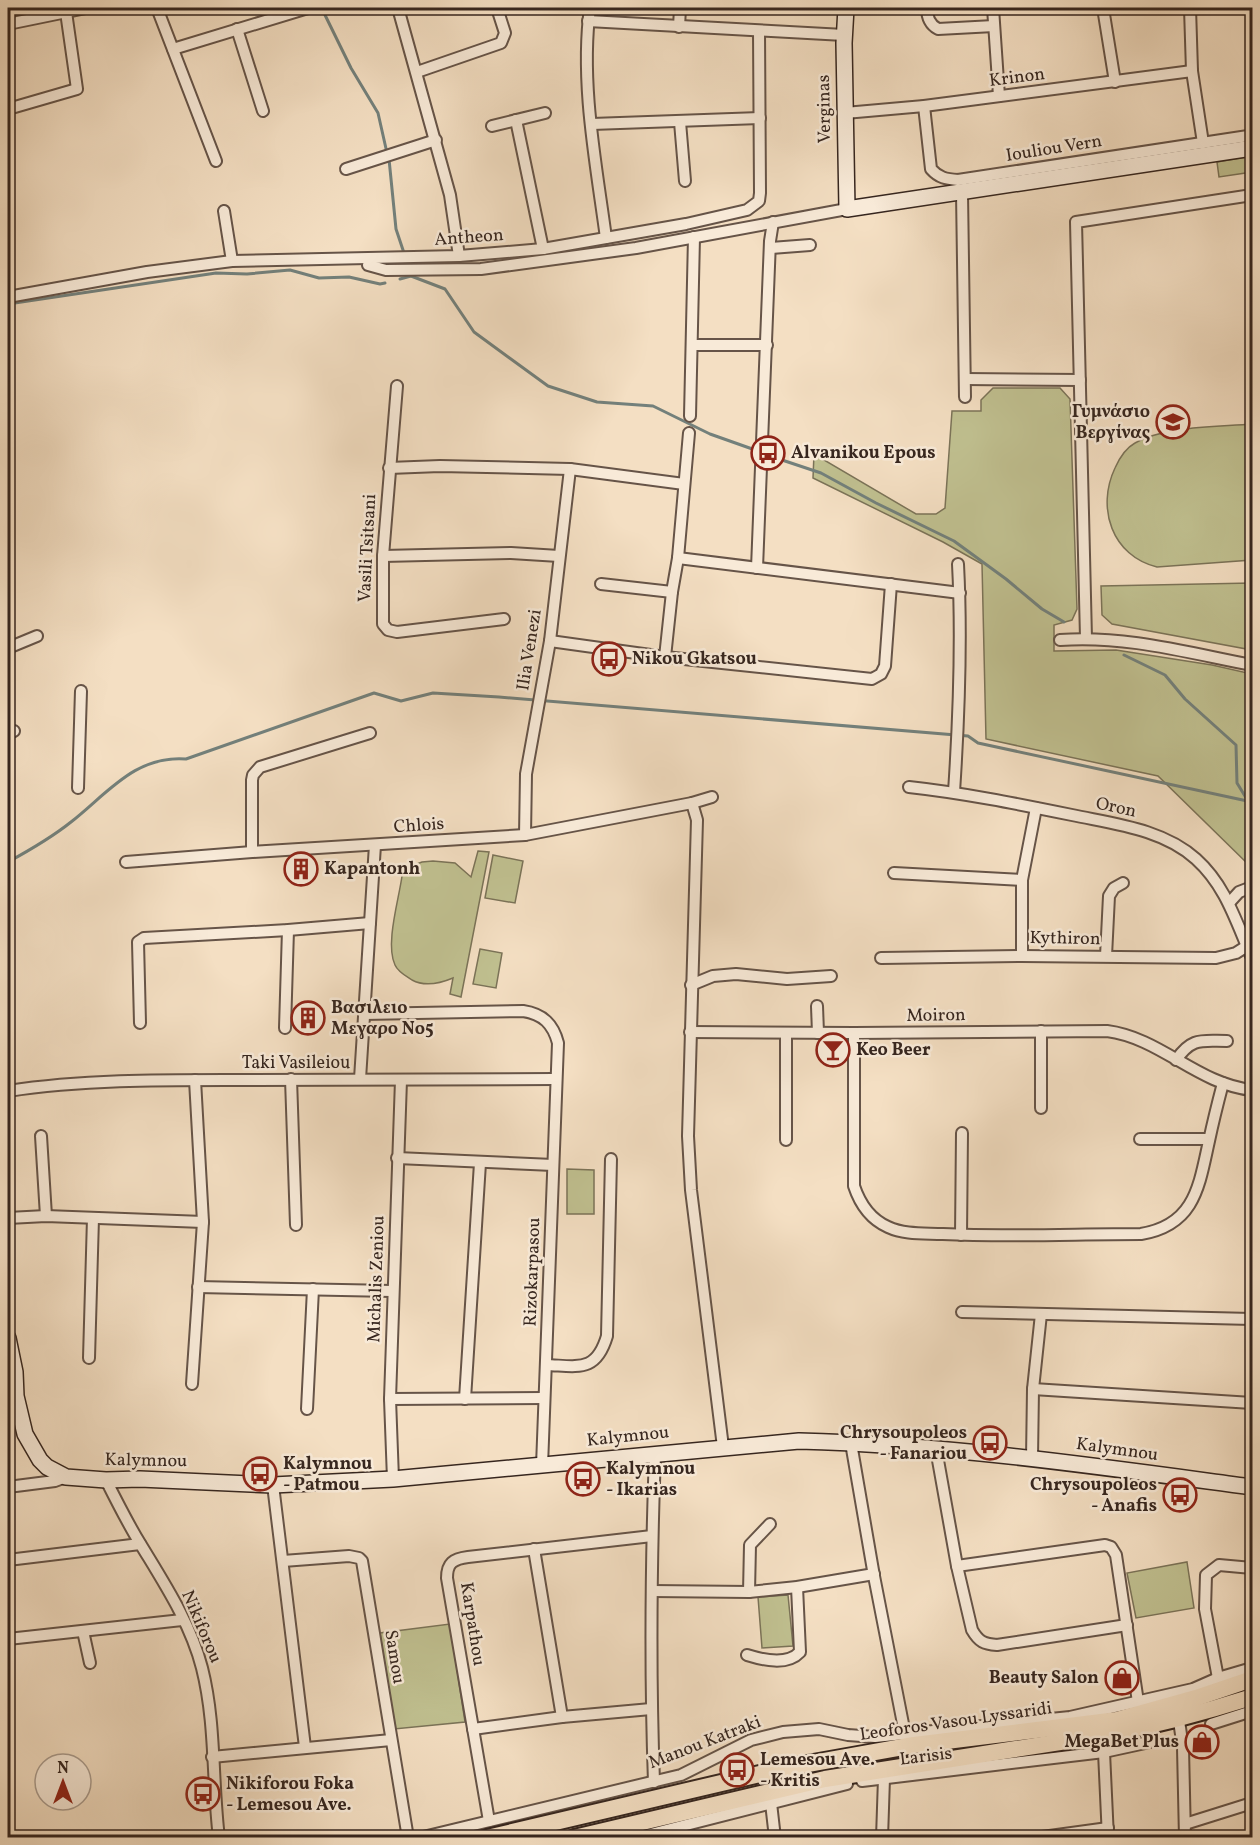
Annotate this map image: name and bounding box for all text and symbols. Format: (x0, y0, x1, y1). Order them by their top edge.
street label: Krinon (988, 62, 1047, 94)
street label: Verginas (812, 74, 838, 144)
street label: Iouliou Vern (1004, 129, 1104, 169)
street label: Antheon (434, 223, 505, 253)
place label: Γυμνάσιο Βεργίνας (1072, 400, 1150, 446)
school or university icon: Γυμνάσιο Βεργίνας (1155, 404, 1191, 440)
bus stop icon: Alvanikou Epous (750, 435, 786, 471)
place label: Alvanikou Epous (791, 441, 936, 466)
street label: Vasili Tsitsani (353, 493, 383, 603)
street label: Ilia Venezi (511, 608, 549, 692)
bus stop icon: Nikou Gkatsou (591, 641, 627, 677)
place label: Nikou Gkatsou (632, 647, 757, 672)
street label: Oron (1093, 792, 1139, 825)
street label: Chlois (393, 812, 445, 840)
building icon: Kapantonh (283, 851, 319, 887)
place label: Kapantonh (324, 857, 421, 882)
street label: Kythiron (1029, 926, 1101, 952)
place label: Βασιλειο Μεγαρο Νο5 (331, 996, 434, 1042)
building icon: Βασιλειο Μεγαρο Νο5 (290, 1000, 326, 1036)
street label: Moiron (906, 1003, 966, 1029)
bar icon: Keo Beer (815, 1032, 851, 1068)
place label: Keo Beer (856, 1038, 931, 1063)
street label: Taki Vasileiou (242, 1051, 350, 1076)
street label: Michalis Zeniou (362, 1215, 392, 1343)
street label: Rizokarpasou (519, 1217, 547, 1327)
street label: Kalymnou (586, 1420, 670, 1454)
place label: Chrysoupoleos - Fanariou (840, 1421, 967, 1467)
bus stop icon: Chrysoupoleos - Fanariou (972, 1425, 1008, 1461)
street label: Kalymnou (1074, 1432, 1160, 1468)
street label: Kalymnou (104, 1448, 188, 1474)
place label: Kalymnou - Patmou (283, 1452, 372, 1498)
bus stop icon: Kalymnou - Patmou (242, 1456, 278, 1492)
place label: Kalymnou - Ikarias (606, 1457, 695, 1503)
bus stop icon: Kalymnou - Ikarias (565, 1461, 601, 1497)
place label: Chrysoupoleos - Anafis (1030, 1473, 1157, 1519)
bus stop icon: Chrysoupoleos - Anafis (1162, 1477, 1198, 1513)
street label: Karpathou (453, 1580, 491, 1668)
street label: Nikiforou (174, 1587, 228, 1667)
street label: Samou (377, 1628, 411, 1686)
shop icon: Beauty Salon (1104, 1660, 1140, 1696)
place label: Beauty Salon (989, 1666, 1099, 1691)
street label: Leoforos Vasou Lyssaridi (858, 1696, 1054, 1748)
street label: Manou Katraki (645, 1710, 765, 1776)
shop icon: MegaBet Plus (1184, 1724, 1220, 1760)
place label: MegaBet Plus (1064, 1730, 1179, 1755)
street label: Larisis (898, 1741, 954, 1773)
place label: Lemesou Ave. - Kritis (760, 1748, 875, 1794)
north arrow (33, 1752, 93, 1812)
bus stop icon: Lemesou Ave. - Kritis (719, 1752, 755, 1788)
text: N (57, 1758, 69, 1780)
place label: Nikiforou Foka - Lemesou Ave. (226, 1772, 354, 1818)
bus stop icon: Nikiforou Foka - Lemesou Ave. (185, 1776, 221, 1812)

